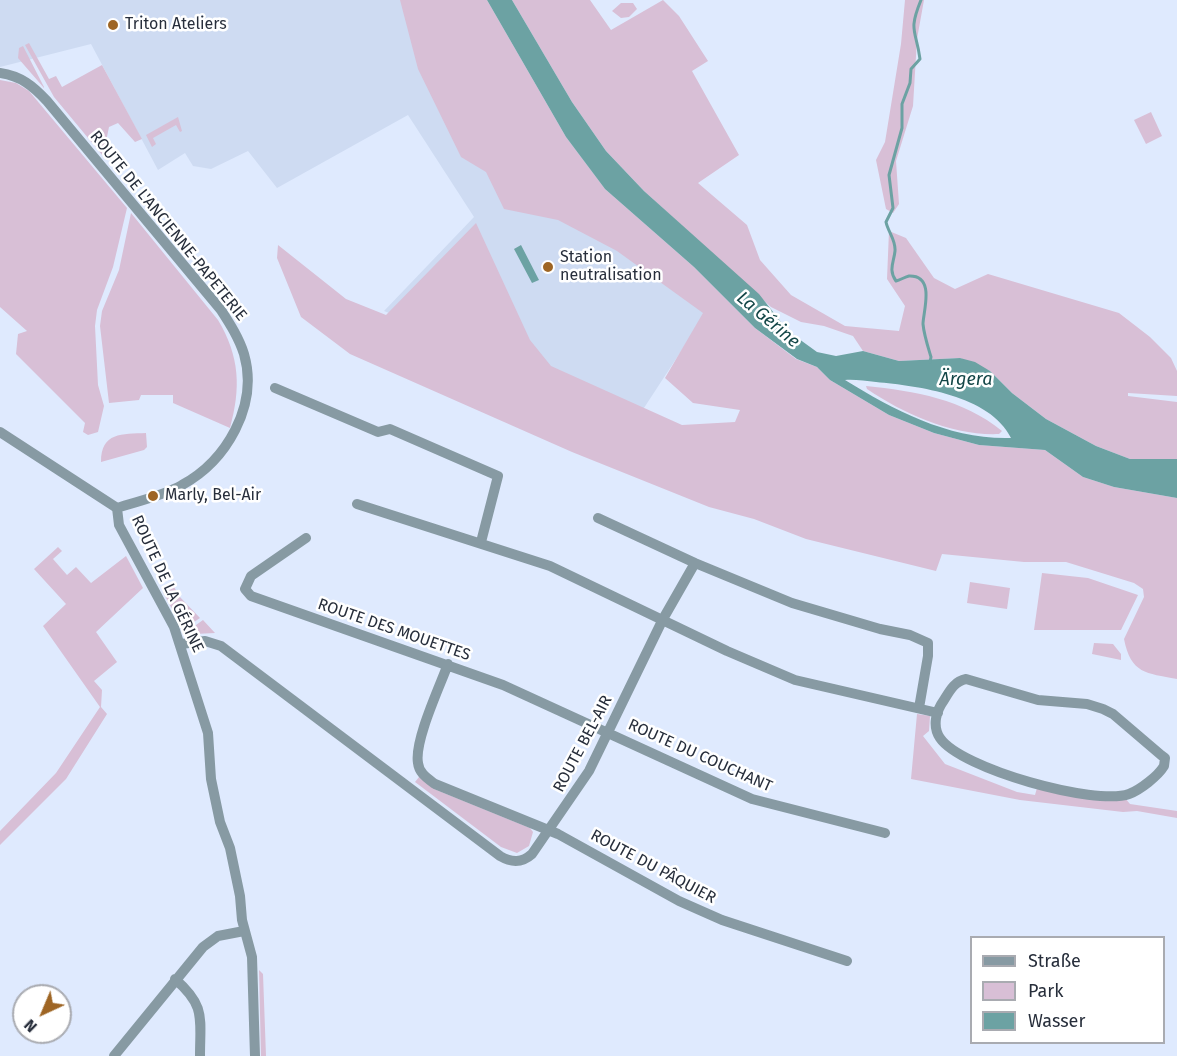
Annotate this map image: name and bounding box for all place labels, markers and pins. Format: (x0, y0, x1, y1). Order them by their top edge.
place label: Triton Ateliers (125, 15, 227, 35)
marker: Triton Ateliers (106, 18, 120, 32)
place label: Station neutralisation (560, 248, 662, 286)
marker: Station neutralisation (541, 260, 555, 274)
place label: Marly, Bel-Air (165, 486, 261, 506)
marker: Marly, Bel-Air (146, 489, 160, 503)

